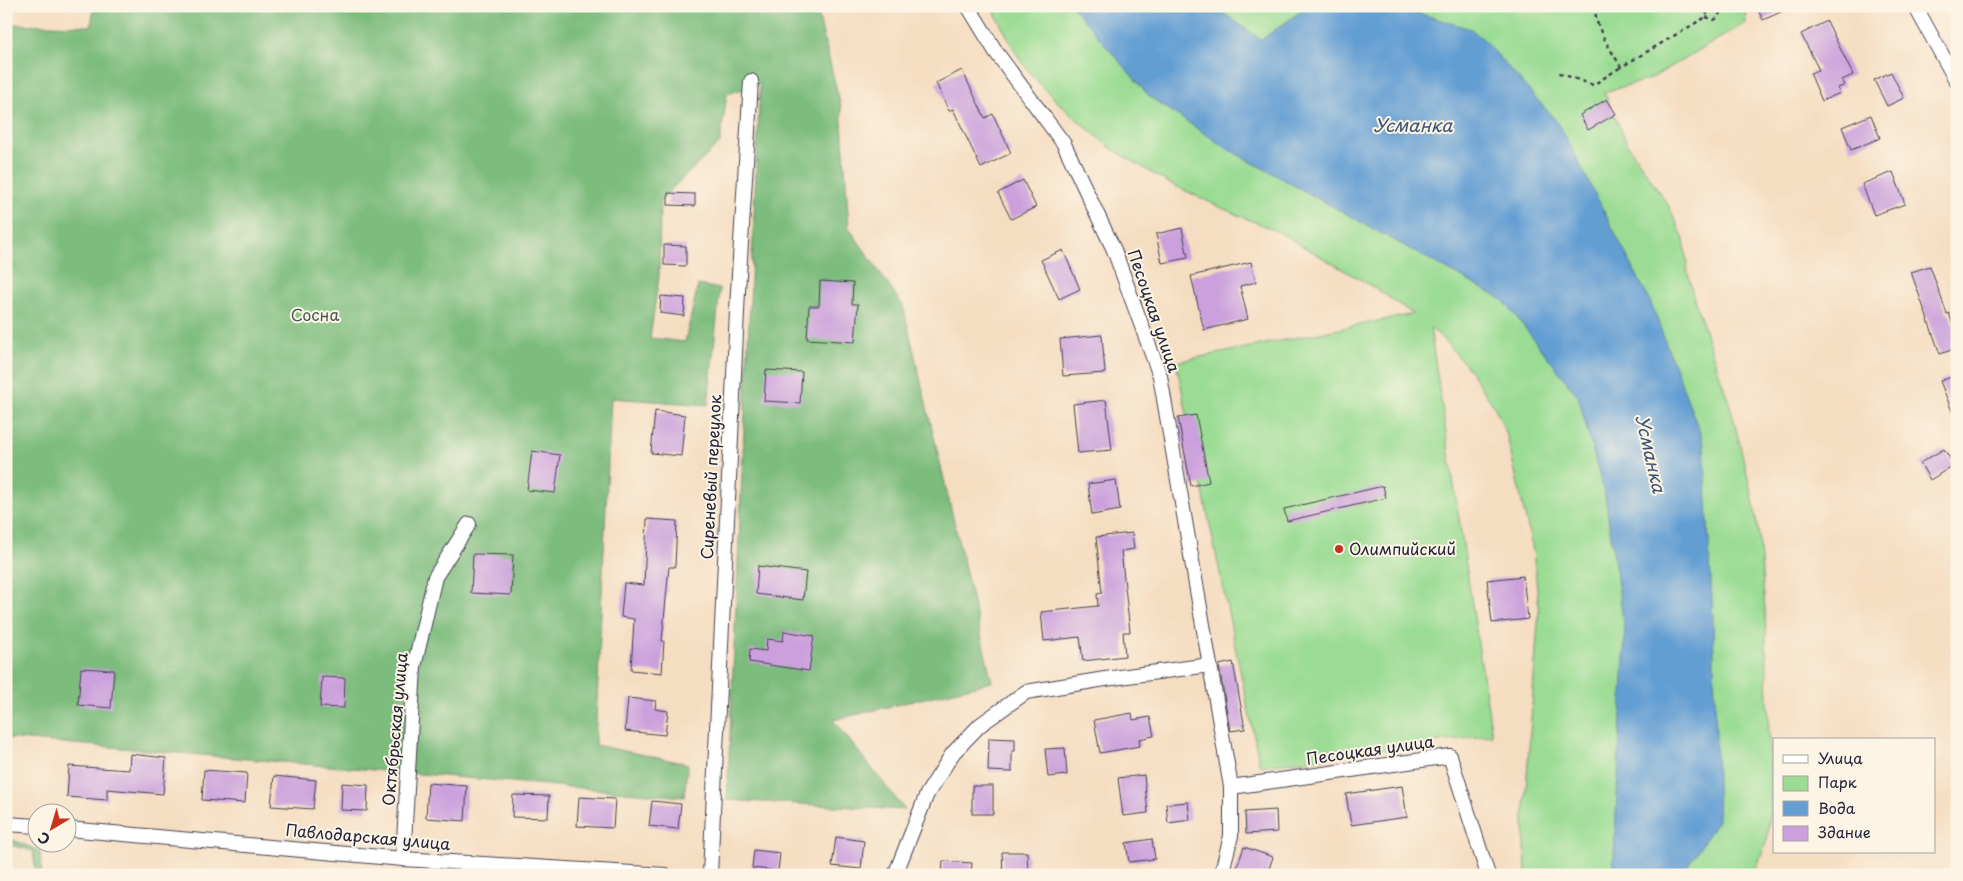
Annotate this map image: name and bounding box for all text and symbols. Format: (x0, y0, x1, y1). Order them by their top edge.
water label: Усманка (1373, 111, 1453, 138)
street label: Песоцкая улица (1123, 246, 1187, 375)
park label: Сосна (291, 302, 339, 326)
street label: Сиреневый переулок (694, 393, 726, 560)
water label: Усманка (1629, 412, 1674, 496)
place label: Олимпийский (1349, 536, 1456, 560)
marker: Олимпийский (1333, 543, 1345, 555)
street label: Октябрьская улица (375, 651, 413, 807)
street label: Песоцкая улица (1304, 728, 1435, 770)
legend (1773, 738, 1936, 854)
text: Улица (1818, 746, 1863, 769)
text: Парк (1818, 770, 1857, 793)
text: Вода (1818, 796, 1856, 819)
north arrow (28, 804, 78, 854)
street label: Павлодарская улица (285, 817, 451, 855)
text: Здание (1818, 820, 1871, 843)
text: С (33, 827, 54, 850)

